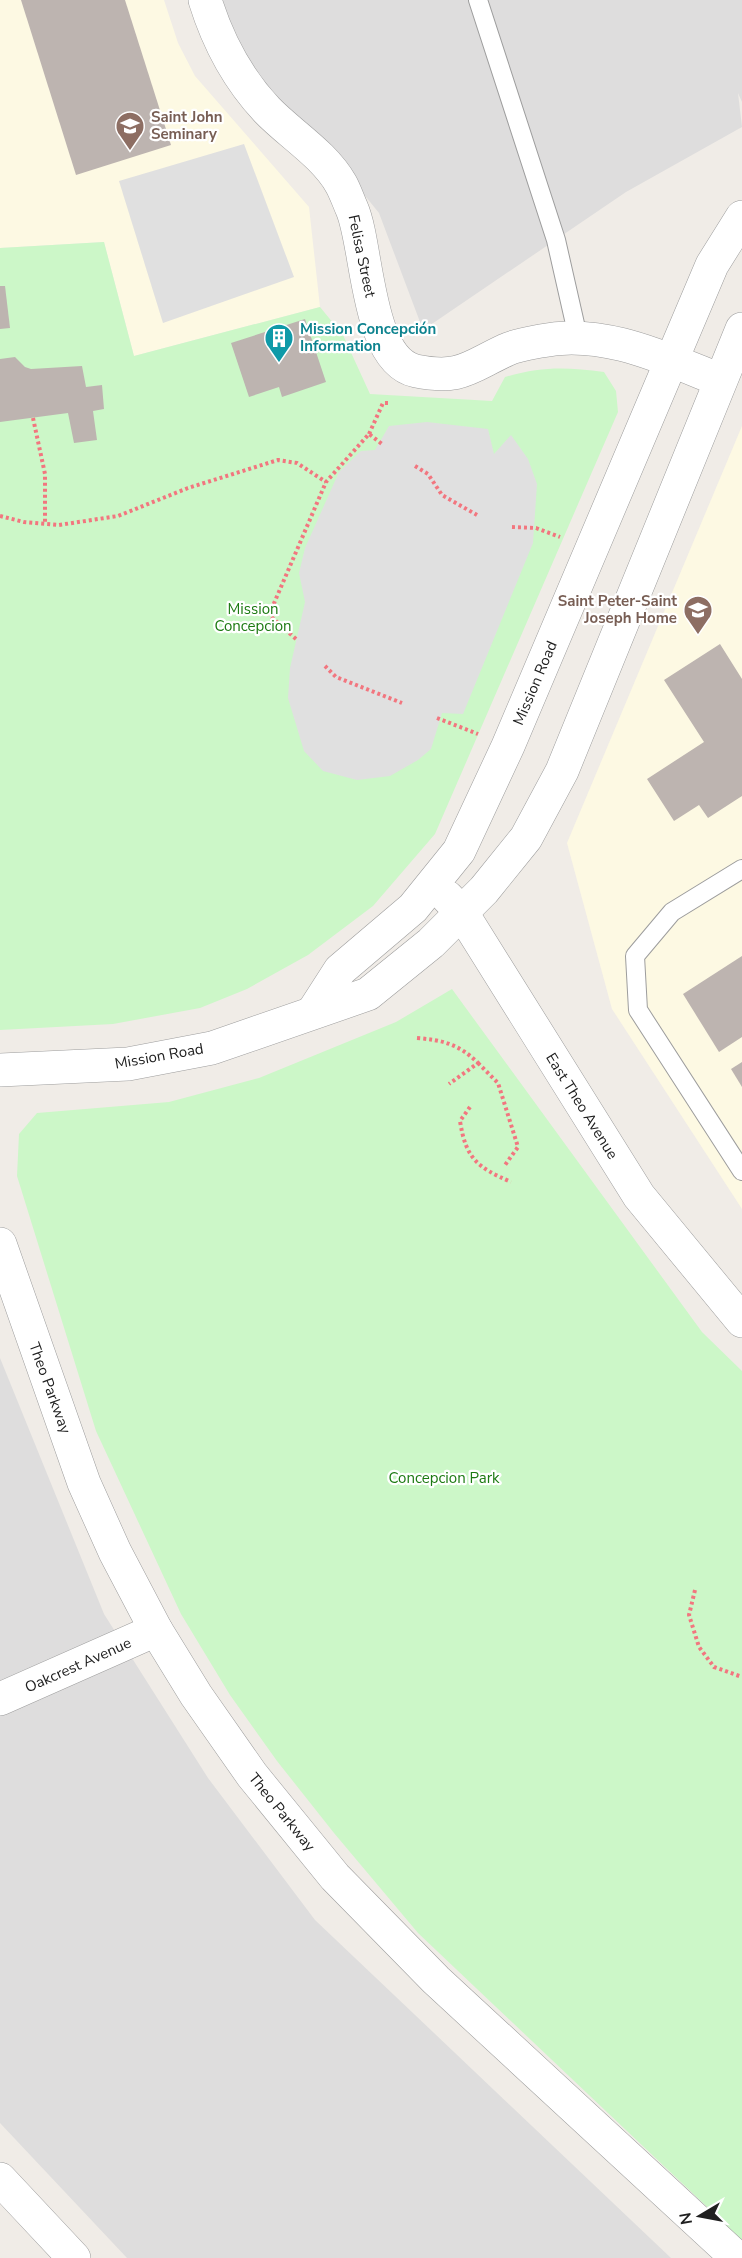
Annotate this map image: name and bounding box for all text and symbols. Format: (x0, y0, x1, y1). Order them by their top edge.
place label: Saint John Seminary (151, 107, 223, 144)
school or university icon: Saint John Seminary (114, 110, 146, 152)
street label: Felisa Street (344, 213, 381, 300)
place label: Mission Concepción Information (300, 319, 436, 356)
building icon: Mission Concepción Information (263, 322, 295, 364)
place label: Saint Peter-Saint Joseph Home (558, 591, 677, 628)
school or university icon: Saint Peter-Saint Joseph Home (682, 594, 714, 636)
park label: Mission Concepcion (214, 599, 292, 636)
street label: Mission Road (508, 638, 562, 728)
street label: Mission Road (113, 1038, 205, 1074)
street label: East Theo Avenue (541, 1049, 623, 1163)
street label: Theo Parkway (24, 1340, 76, 1437)
park label: Concepcion Park (388, 1468, 500, 1488)
street label: Oakcrest Avenue (22, 1633, 134, 1697)
street label: Theo Parkway (244, 1769, 320, 1856)
north arrow (670, 2186, 730, 2246)
text: N (674, 2211, 698, 2226)

